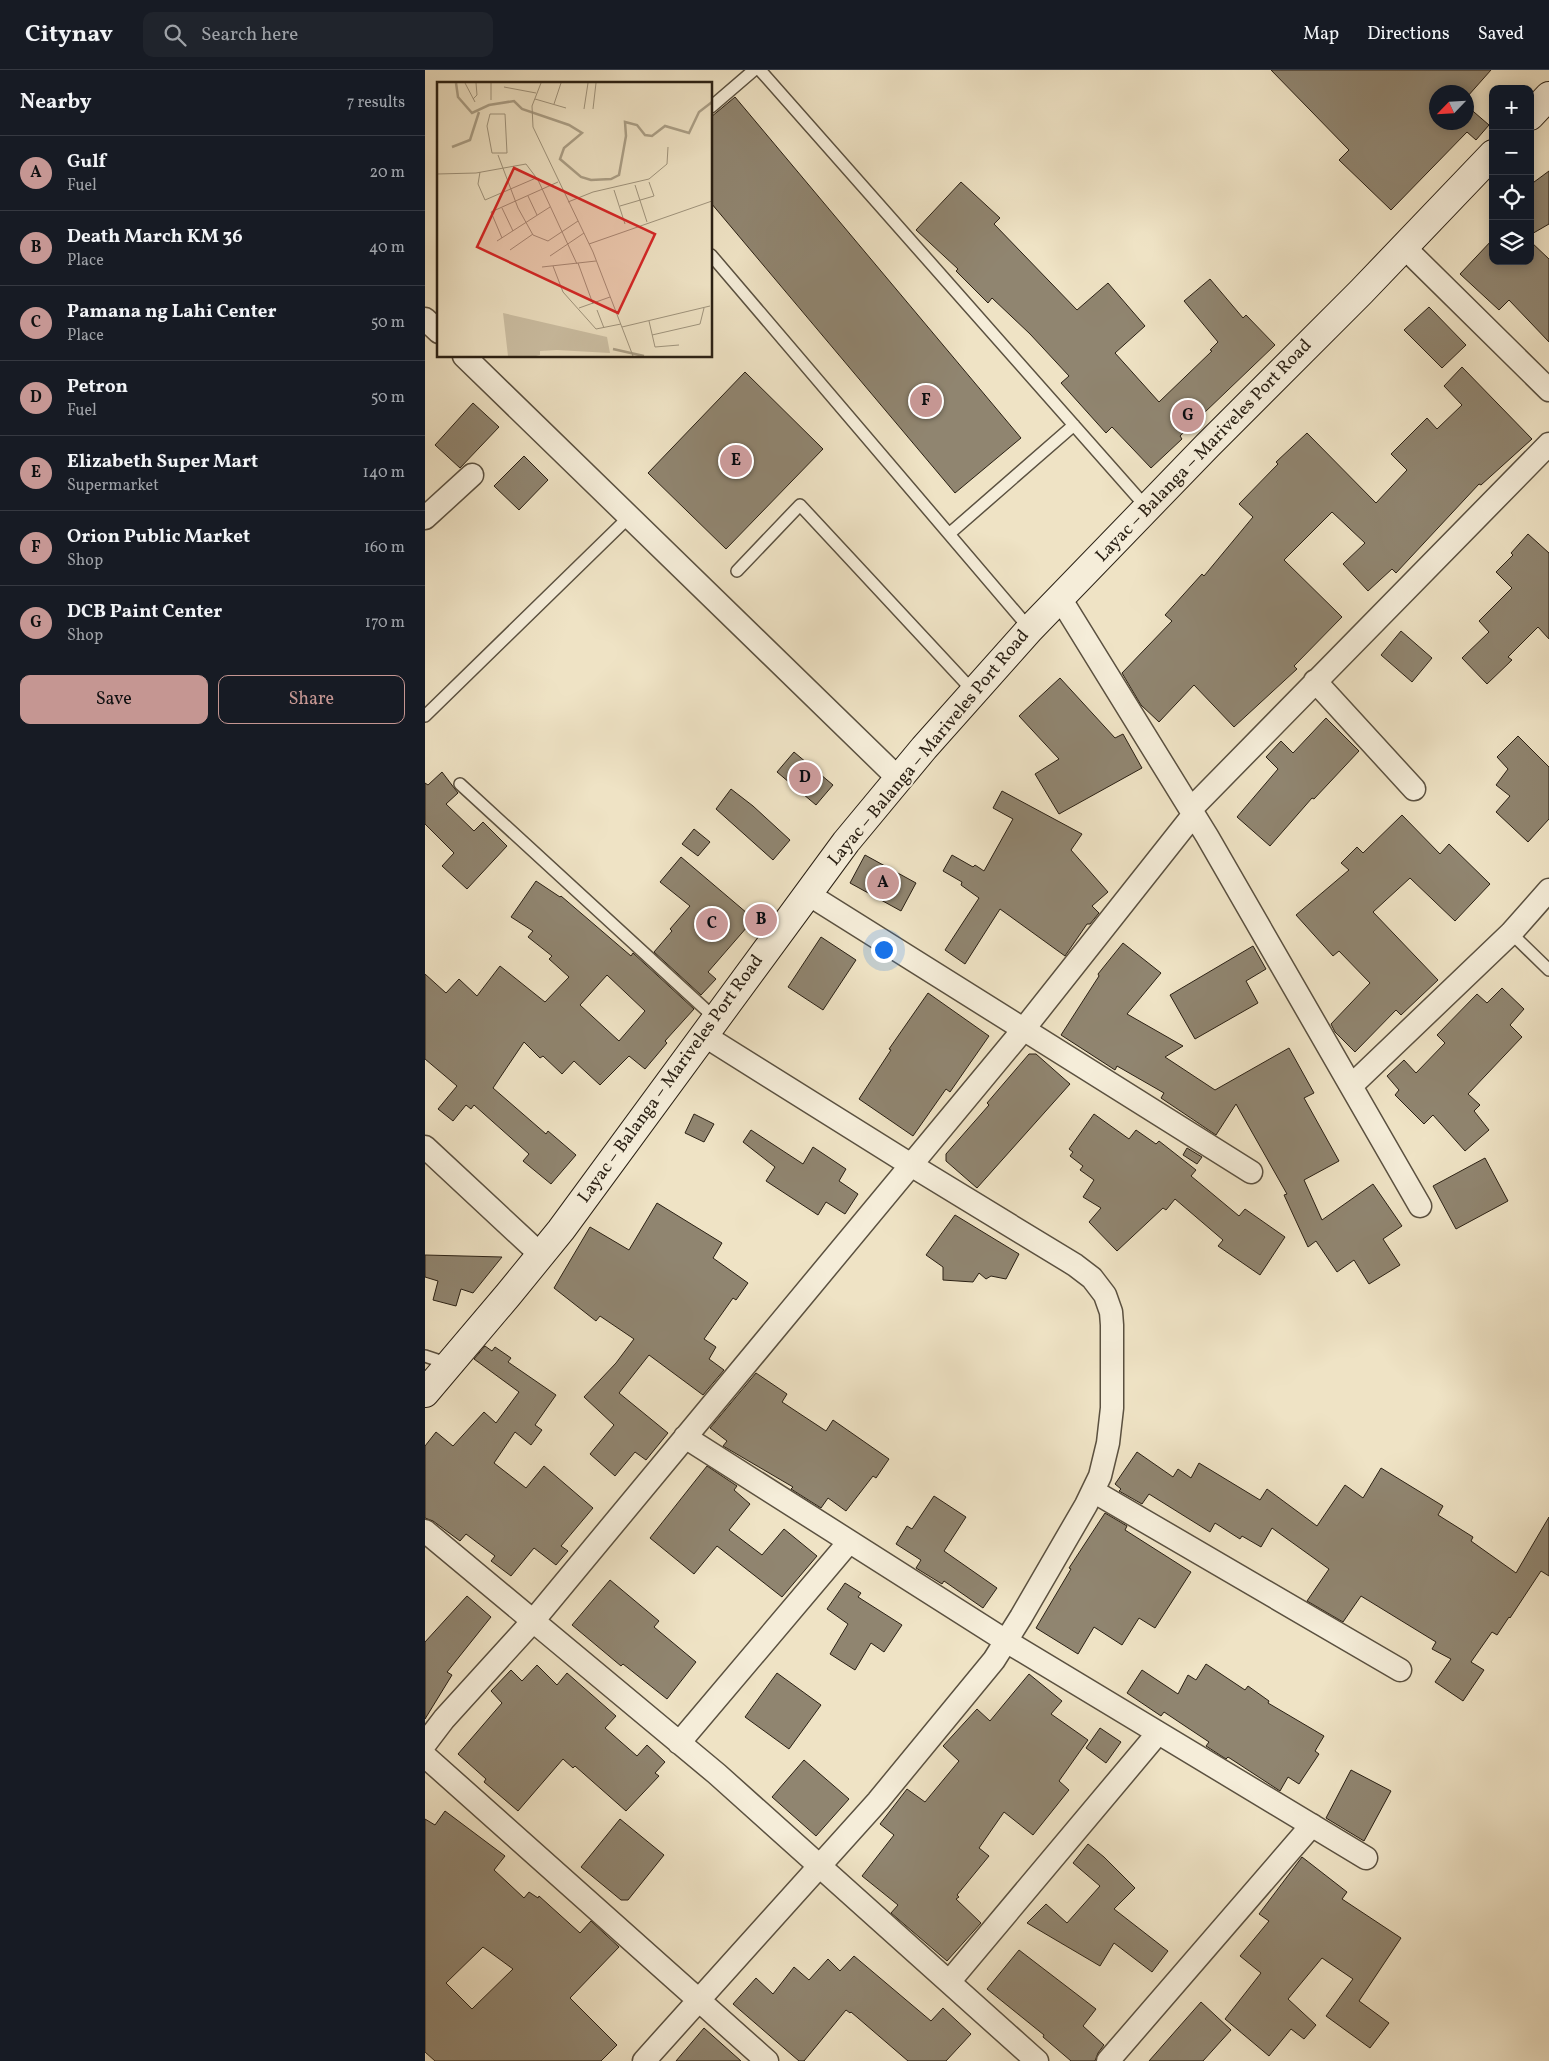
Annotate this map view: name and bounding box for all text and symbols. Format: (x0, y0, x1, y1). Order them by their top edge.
search box (143, 12, 493, 57)
text: Citynav (25, 18, 113, 52)
icon: search (161, 21, 189, 49)
text: Search here (201, 22, 298, 48)
text: Map (1303, 22, 1339, 47)
text: Directions (1367, 22, 1450, 47)
text: Saved (1478, 22, 1524, 47)
inset map (437, 82, 713, 358)
north arrow (1429, 85, 1474, 130)
map controls (1489, 85, 1534, 265)
button: + (1489, 85, 1534, 130)
text: Nearby (20, 88, 91, 117)
text: 7 results (347, 92, 405, 114)
button: − (1489, 130, 1534, 175)
text: Gulf (67, 149, 106, 175)
text: A (30, 162, 42, 184)
text: 20 m (370, 162, 405, 184)
text: Fuel (67, 175, 97, 197)
button: locate (1489, 175, 1534, 220)
button: layers (1489, 220, 1534, 265)
text: Death March KM 36 (67, 224, 243, 250)
text: B (31, 237, 41, 259)
text: 40 m (369, 237, 405, 259)
text: Place (67, 250, 104, 272)
text: Pamana ng Lahi Center (67, 299, 277, 325)
text: C (31, 312, 41, 334)
text: 50 m (371, 312, 405, 334)
text: Place (67, 325, 104, 347)
street label: Layac – Balanga – Mariveles Port Road (1090, 334, 1318, 568)
text: Petron (67, 374, 128, 400)
pin: F (910, 382, 942, 420)
text: D (30, 387, 42, 409)
text: 50 m (371, 387, 405, 409)
pin: G (1172, 397, 1204, 435)
text: Fuel (67, 400, 97, 422)
pin: E (720, 442, 752, 480)
text: Elizabeth Super Mart (67, 449, 258, 475)
text: E (31, 462, 41, 484)
text: 140 m (363, 462, 405, 484)
text: Supermarket (67, 475, 159, 497)
text: Orion Public Market (67, 524, 250, 550)
text: F (31, 537, 41, 559)
text: 160 m (364, 537, 405, 559)
text: Shop (67, 550, 103, 572)
text: DCB Paint Center (67, 599, 222, 625)
text: G (30, 612, 42, 634)
text: 170 m (365, 612, 405, 634)
street label: Layac – Balanga – Mariveles Port Road (823, 624, 1035, 872)
text: Shop (67, 625, 103, 647)
button: Save (20, 675, 208, 724)
button: Share (218, 675, 405, 724)
pin: D (789, 759, 821, 797)
pin: A (867, 864, 899, 902)
pin: B (745, 901, 777, 939)
pin: C (696, 905, 728, 943)
your location (871, 937, 897, 963)
street label: Layac – Balanga – Mariveles Port Road (572, 950, 770, 1208)

